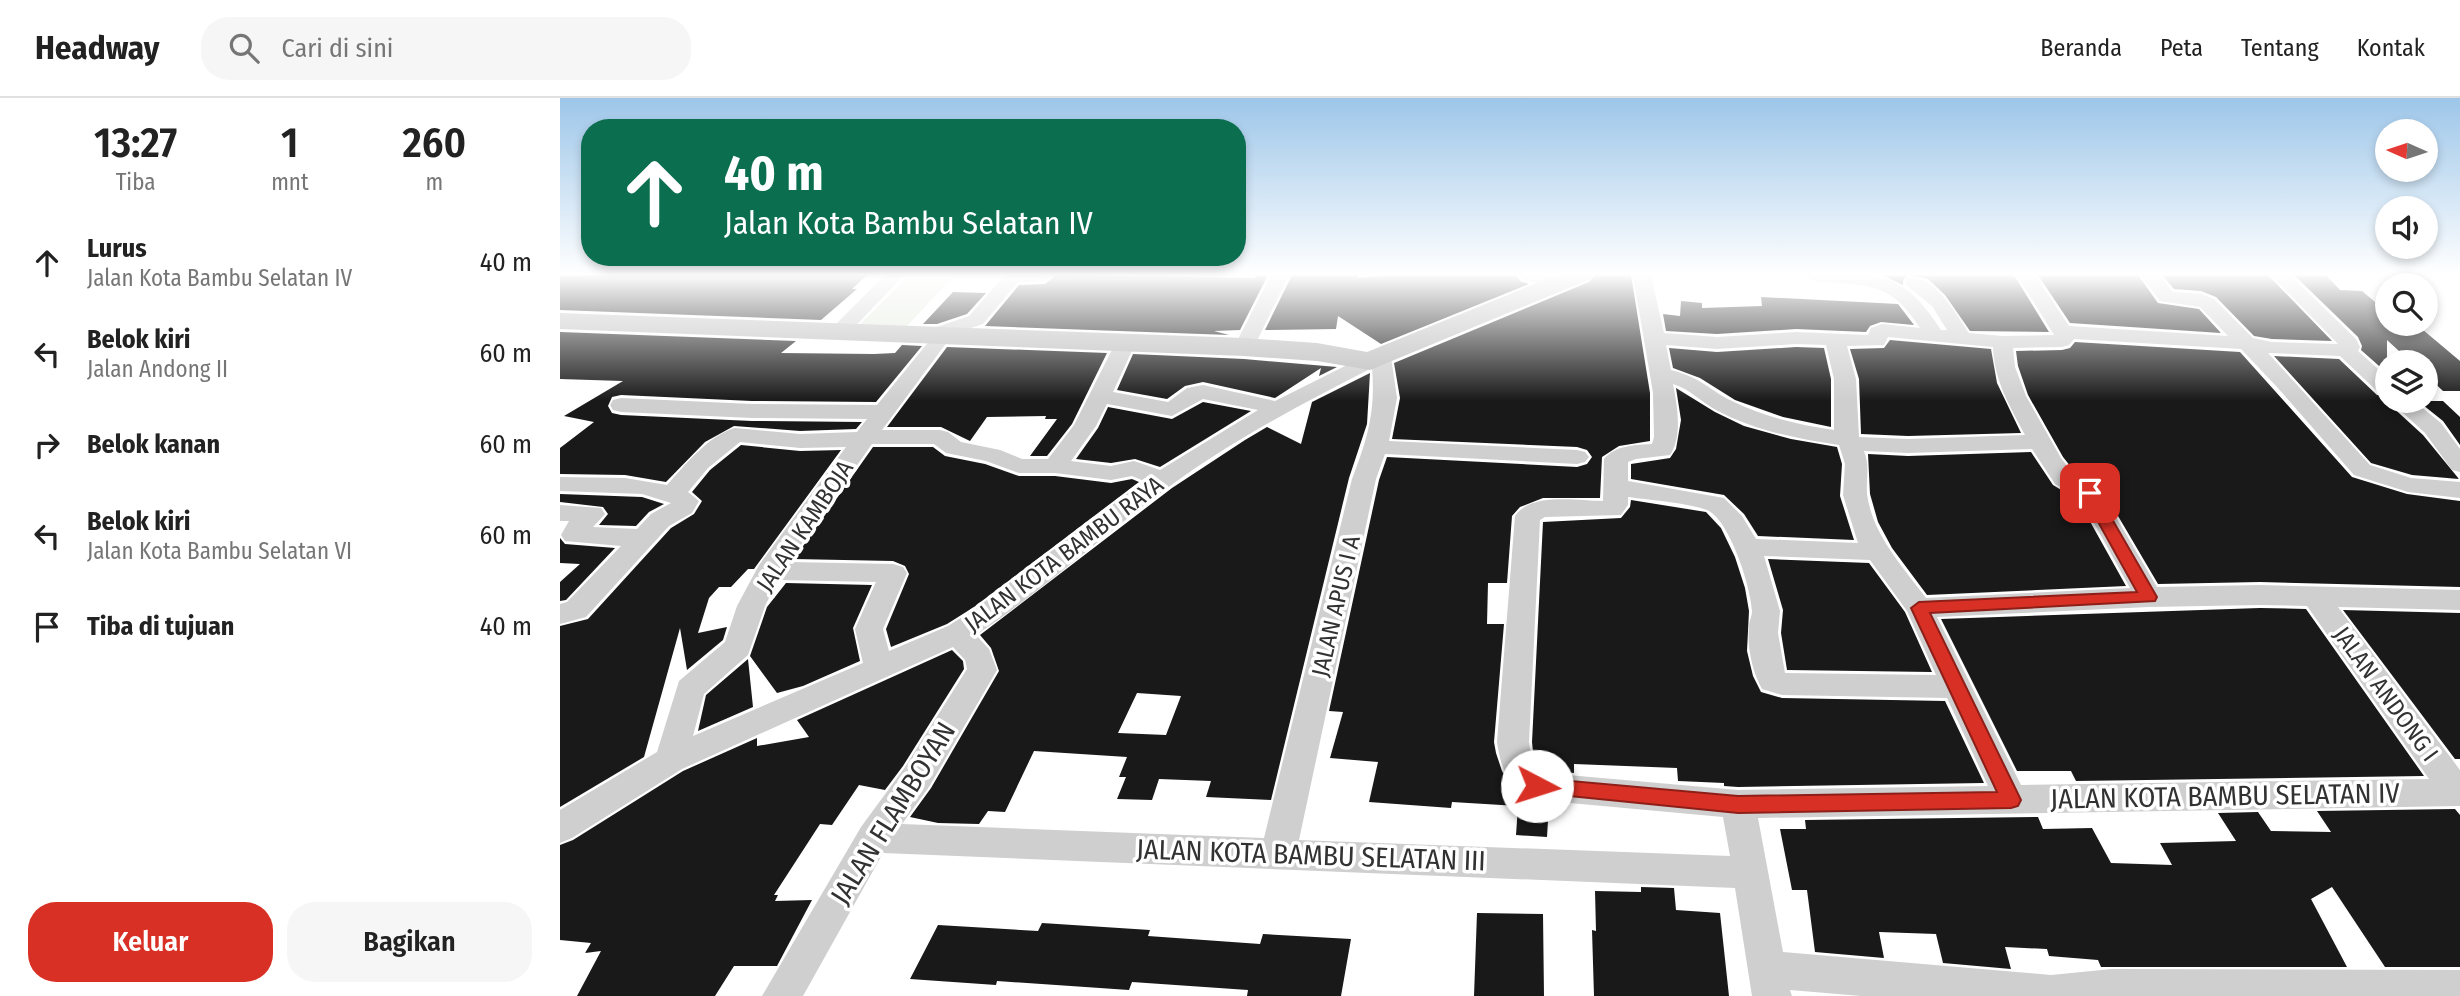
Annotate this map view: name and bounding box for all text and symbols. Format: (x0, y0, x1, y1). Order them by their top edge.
search box (201, 17, 691, 80)
text: Headway (35, 28, 159, 68)
icon: search (225, 29, 263, 67)
text: Cari di sini (281, 33, 393, 64)
text: Beranda (2040, 34, 2122, 62)
text: Peta (2160, 34, 2203, 62)
text: Tentang (2241, 34, 2319, 62)
text: Kontak (2357, 34, 2425, 62)
text: 13:27 (94, 118, 177, 168)
text: 1 (281, 118, 299, 168)
text: 260 (402, 118, 466, 168)
north arrow (2375, 119, 2438, 182)
map controls (2375, 119, 2438, 413)
text: 40 m (724, 144, 824, 203)
icon: ahead (609, 147, 700, 238)
text: Tiba (116, 168, 155, 196)
text: mnt (271, 168, 309, 196)
text: m (425, 168, 443, 196)
button: sound (2375, 196, 2438, 259)
text: Jalan Kota Bambu Selatan IV (724, 204, 1093, 242)
text: Lurus (87, 233, 147, 264)
icon: ahead (28, 244, 66, 282)
text: 40 m (480, 247, 532, 278)
text: Jalan Kota Bambu Selatan IV (87, 264, 352, 292)
button: search (2375, 273, 2438, 336)
text: Belok kiri (87, 324, 190, 355)
icon: left (28, 335, 66, 373)
text: 60 m (479, 338, 532, 369)
button: layers (2375, 350, 2438, 413)
text: Jalan Andong II (87, 355, 228, 383)
icon: right (28, 426, 66, 464)
text: Belok kanan (87, 429, 220, 460)
text: 60 m (479, 429, 532, 460)
street label: JALAN KAMBOJA (751, 455, 859, 597)
pin (2060, 463, 2120, 523)
street label: JALAN KOTA BAMBU RAYA (959, 470, 1169, 638)
icon: arrive (2071, 474, 2109, 512)
text: Belok kiri (87, 506, 190, 537)
icon: left (28, 517, 66, 555)
text: 60 m (479, 520, 532, 551)
street label: JALAN APUS I A (1306, 532, 1366, 679)
text: Jalan Kota Bambu Selatan VI (87, 537, 352, 565)
icon: arrive (28, 608, 66, 646)
text: Tiba di tujuan (87, 611, 234, 642)
text: 40 m (480, 611, 532, 642)
street label: JALAN ANDONG I (2328, 621, 2444, 767)
street label: JALAN FLAMBOYAN (824, 716, 962, 910)
position arrow (1500, 749, 1574, 823)
street label: JALAN KOTA BAMBU SELATAN IV (2050, 776, 2401, 816)
street label: JALAN KOTA BAMBU SELATAN III (1136, 832, 1486, 878)
button: Keluar (28, 902, 273, 982)
button: Bagikan (287, 902, 532, 982)

